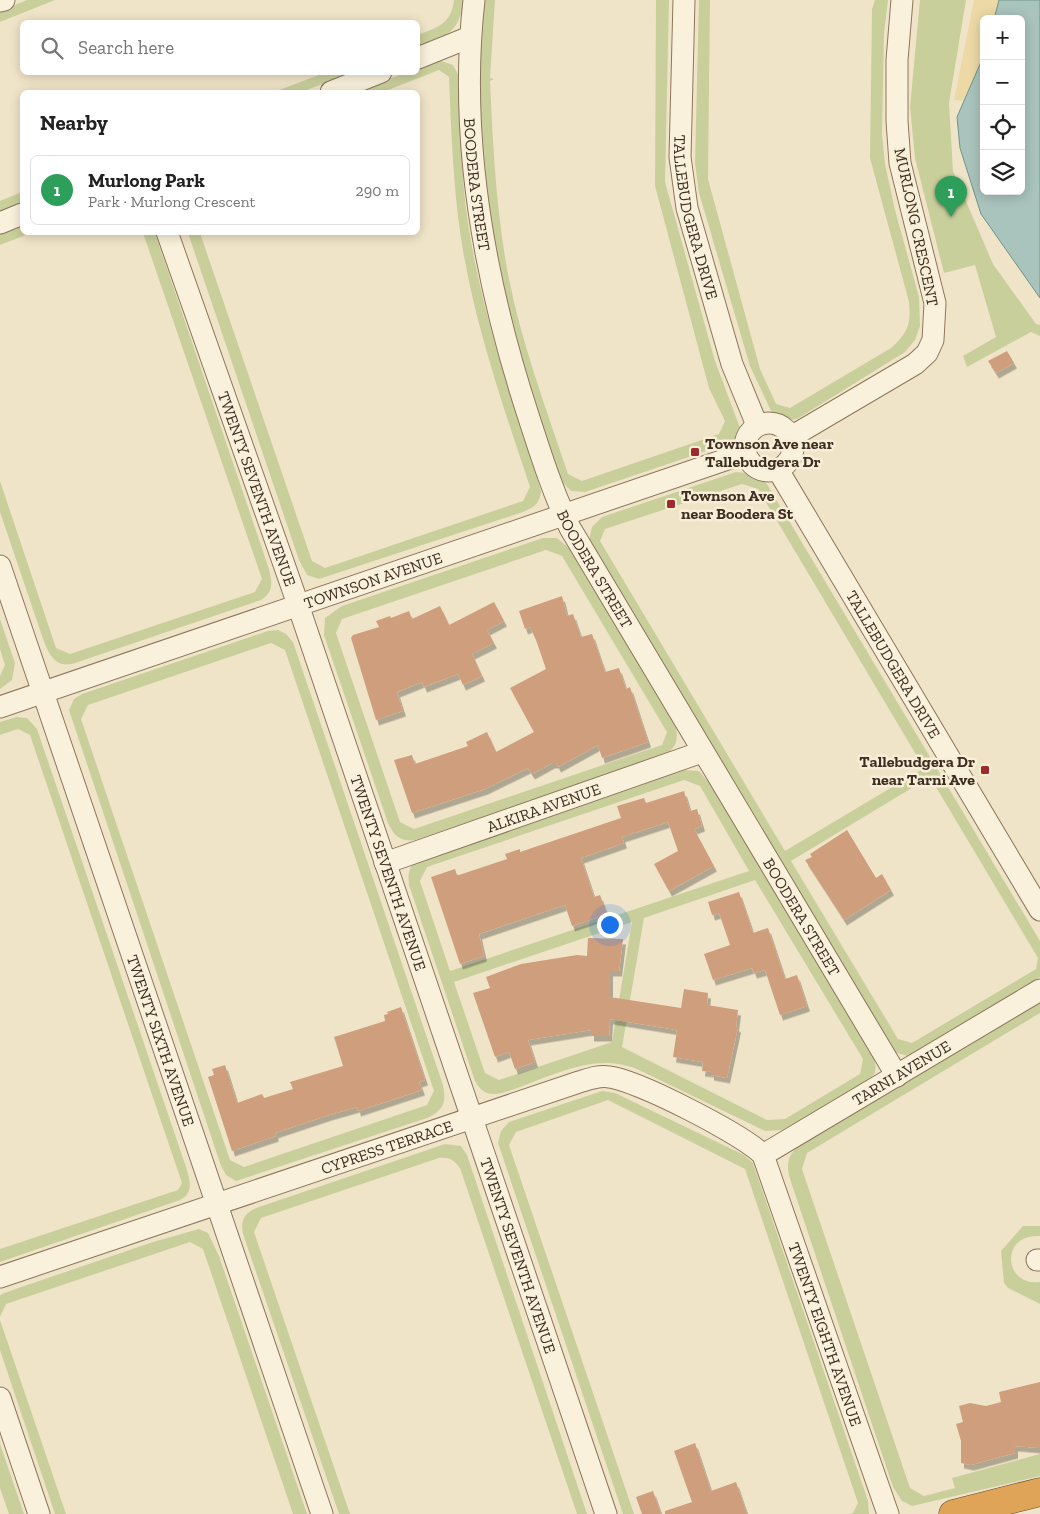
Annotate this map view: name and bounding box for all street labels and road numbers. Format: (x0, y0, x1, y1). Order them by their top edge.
street label: BOODERA STREET (460, 118, 494, 253)
street label: TALLEBUDGERA DRIVE (670, 134, 722, 302)
street label: MURLONG CRESCENT (890, 146, 943, 308)
street label: TWENTY SEVENTH AVENUE (214, 389, 300, 589)
street label: BOODERA STREET (553, 507, 636, 632)
street label: TOWNSON AVENUE (302, 548, 445, 613)
street label: TALLEBUDGERA DRIVE (842, 587, 944, 742)
street label: TWENTY SEVENTH AVENUE (346, 772, 430, 973)
street label: ALKIRA AVENUE (484, 779, 603, 837)
street label: BOODERA STREET (759, 855, 844, 979)
street label: TWENTY SIXTH AVENUE (123, 952, 199, 1129)
street label: TARNI AVENUE (849, 1036, 954, 1110)
street label: CYPRESS TERRACE (319, 1116, 455, 1178)
street label: TWENTY SEVENTH AVENUE (476, 1155, 560, 1356)
street label: TWENTY EIGHTH AVENUE (784, 1240, 866, 1429)

